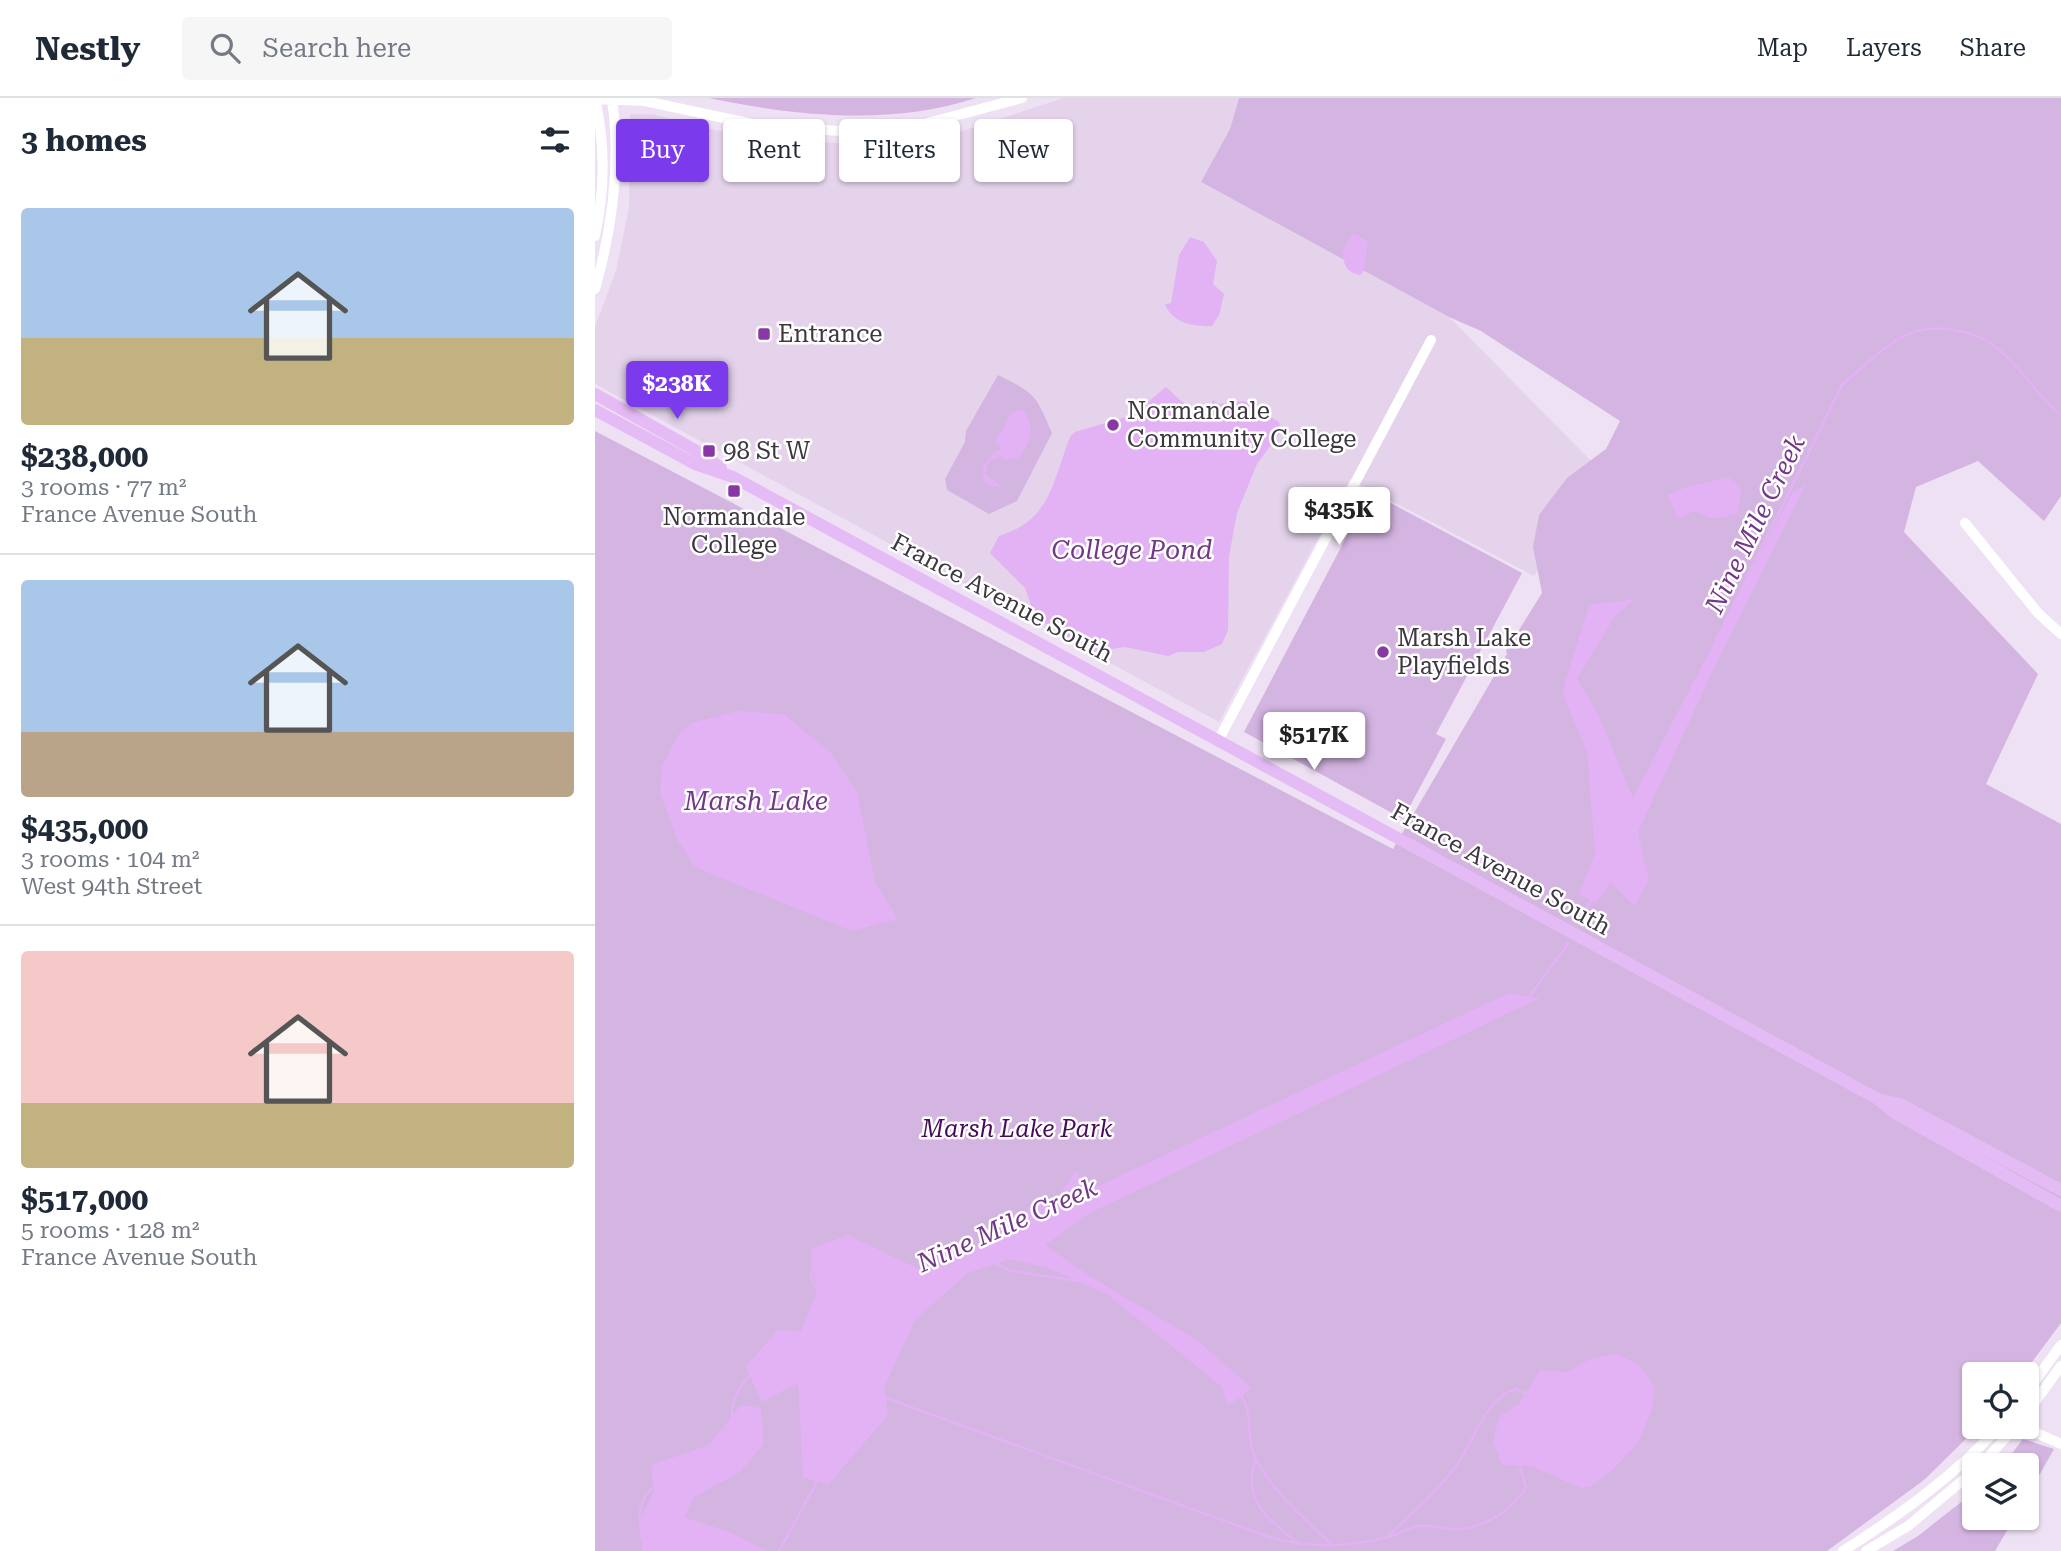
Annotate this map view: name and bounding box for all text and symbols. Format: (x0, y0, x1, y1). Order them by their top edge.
search box (182, 17, 672, 80)
text: Nestly (35, 29, 140, 68)
icon: search (206, 29, 244, 67)
text: Search here (262, 33, 411, 63)
text: Map (1757, 34, 1808, 62)
text: Layers (1846, 34, 1922, 62)
text: Share (1960, 34, 2026, 62)
chip: Buy (616, 119, 709, 182)
chip: Rent (723, 119, 825, 182)
chip: Filters (839, 119, 960, 182)
chip: New (974, 119, 1073, 182)
icon: filters (536, 121, 574, 159)
text: 3 homes (21, 123, 147, 158)
icon: home (235, 253, 361, 379)
place label: Entrance (778, 320, 883, 348)
marker: Entrance (756, 326, 772, 342)
pin: $238K (628, 362, 726, 421)
text: $238K (642, 370, 712, 397)
place label: Normandale Community College (1127, 397, 1356, 453)
marker: Normandale Community College (1105, 417, 1121, 433)
water label: Nine Mile Creek (1699, 429, 1811, 619)
place label: 98 St W (723, 437, 811, 465)
text: $238,000 (21, 439, 148, 474)
marker: 98 St W (701, 443, 717, 459)
text: 3 rooms · 77 m² (21, 474, 187, 501)
marker: Normandale College (726, 483, 742, 499)
pin: $435K (1290, 488, 1388, 547)
text: $435K (1304, 496, 1374, 523)
text: France Avenue South (21, 501, 257, 528)
place label: Normandale College (663, 503, 805, 559)
street label: France Avenue South (887, 528, 1117, 668)
water label: College Pond (1052, 535, 1213, 565)
place label: Marsh Lake Playfields (1397, 624, 1531, 680)
icon: home (235, 625, 361, 751)
marker: Marsh Lake Playfields (1375, 644, 1391, 660)
pin: $517K (1265, 712, 1363, 772)
text: $517K (1279, 721, 1349, 748)
water label: Marsh Lake (683, 786, 828, 816)
street label: France Avenue South (1386, 797, 1616, 941)
text: $435,000 (21, 811, 148, 846)
text: 3 rooms · 104 m² (21, 846, 199, 873)
text: West 94th Street (21, 873, 202, 900)
icon: home (235, 996, 361, 1122)
park label: Marsh Lake Park (920, 1115, 1113, 1143)
water label: Nine Mile Creek (911, 1171, 1103, 1279)
text: $517,000 (21, 1182, 148, 1217)
text: 5 rooms · 128 m² (21, 1217, 199, 1244)
text: France Avenue South (21, 1244, 257, 1271)
map controls (1962, 1362, 2039, 1530)
button: locate (1962, 1362, 2039, 1439)
button: layers (1962, 1453, 2039, 1530)

